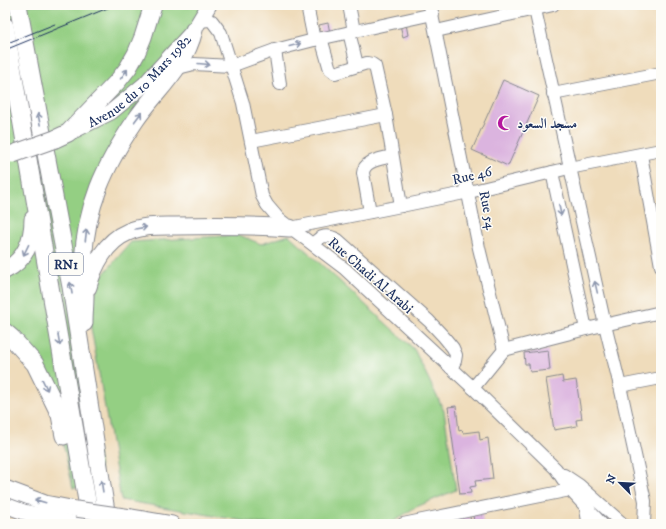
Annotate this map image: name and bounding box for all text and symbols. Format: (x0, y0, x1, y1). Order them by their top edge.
street label: Avenue du 10 Mars 1982 (85, 31, 196, 132)
one-way arrow (288, 40, 301, 48)
one-way arrow (197, 61, 210, 68)
one-way arrow (119, 68, 128, 79)
one-way arrow (134, 112, 142, 123)
one-way arrow (35, 113, 43, 126)
mosque icon: مسجد السعود (496, 114, 514, 132)
place label: مسجد السعود (517, 115, 577, 133)
street label: Rue 46 (451, 163, 495, 189)
street label: Rue 54 (474, 189, 500, 232)
one-way arrow (557, 203, 565, 216)
one-way arrow (135, 224, 148, 232)
one-way arrow (82, 229, 90, 242)
street label: Rue Chadi Al Arabi (324, 234, 417, 318)
one-way arrow (22, 244, 29, 256)
road number: RN1 (49, 253, 83, 275)
one-way arrow (592, 281, 600, 294)
one-way arrow (66, 282, 74, 295)
one-way arrow (55, 333, 63, 346)
one-way arrow (42, 379, 49, 391)
north arrow (600, 463, 640, 503)
text: N (604, 472, 620, 486)
one-way arrow (97, 479, 105, 492)
one-way arrow (33, 497, 46, 504)

